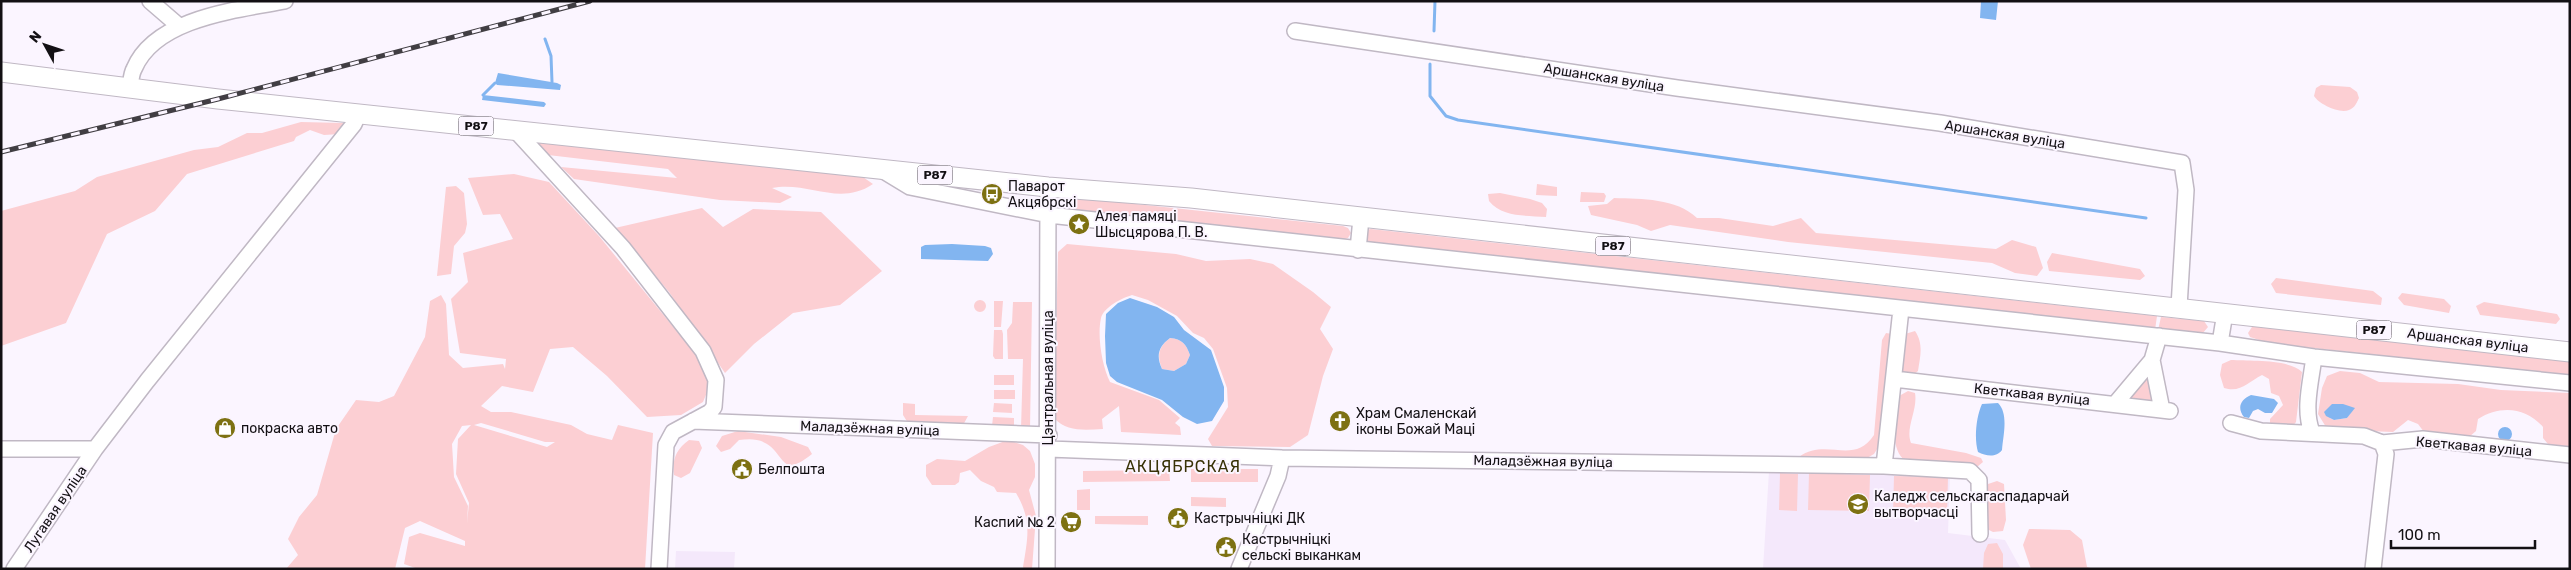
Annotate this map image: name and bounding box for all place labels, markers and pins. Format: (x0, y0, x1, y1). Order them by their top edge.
place label: Паварот Акцябрскі (1008, 178, 1076, 211)
bus stop icon: Паварот Акцябрскі (980, 182, 1004, 206)
place label: Алея памяці Шысцярова П. В. (1095, 208, 1207, 241)
place icon: Алея памяці Шысцярова П. В. (1067, 212, 1091, 236)
place label: Храм Смаленскай іконы Божай Маці (1356, 405, 1476, 438)
church icon: Храм Смаленскай іконы Божай Маці (1328, 409, 1352, 433)
shop icon: покраска авто (213, 416, 237, 440)
place label: покраска авто (241, 420, 338, 437)
public building icon: Белпошта (730, 457, 754, 481)
place label: Белпошта (758, 461, 825, 478)
place label: Каледж сельскагаспадарчай вытворчасці (1874, 488, 2069, 521)
school or university icon: Каледж сельскагаспадарчай вытворчасці (1846, 492, 1870, 516)
public building icon: Кастрычніцкі ДК (1166, 506, 1190, 530)
supermarket icon: Каспий № 2 (1059, 510, 1083, 534)
place label: Кастрычніцкі ДК (1194, 510, 1305, 527)
place label: Каспий № 2 (974, 514, 1055, 531)
place label: Кастрычніцкі сельскі выканкам (1242, 531, 1361, 564)
public building icon: Кастрычніцкі сельскі выканкам (1214, 535, 1238, 559)

